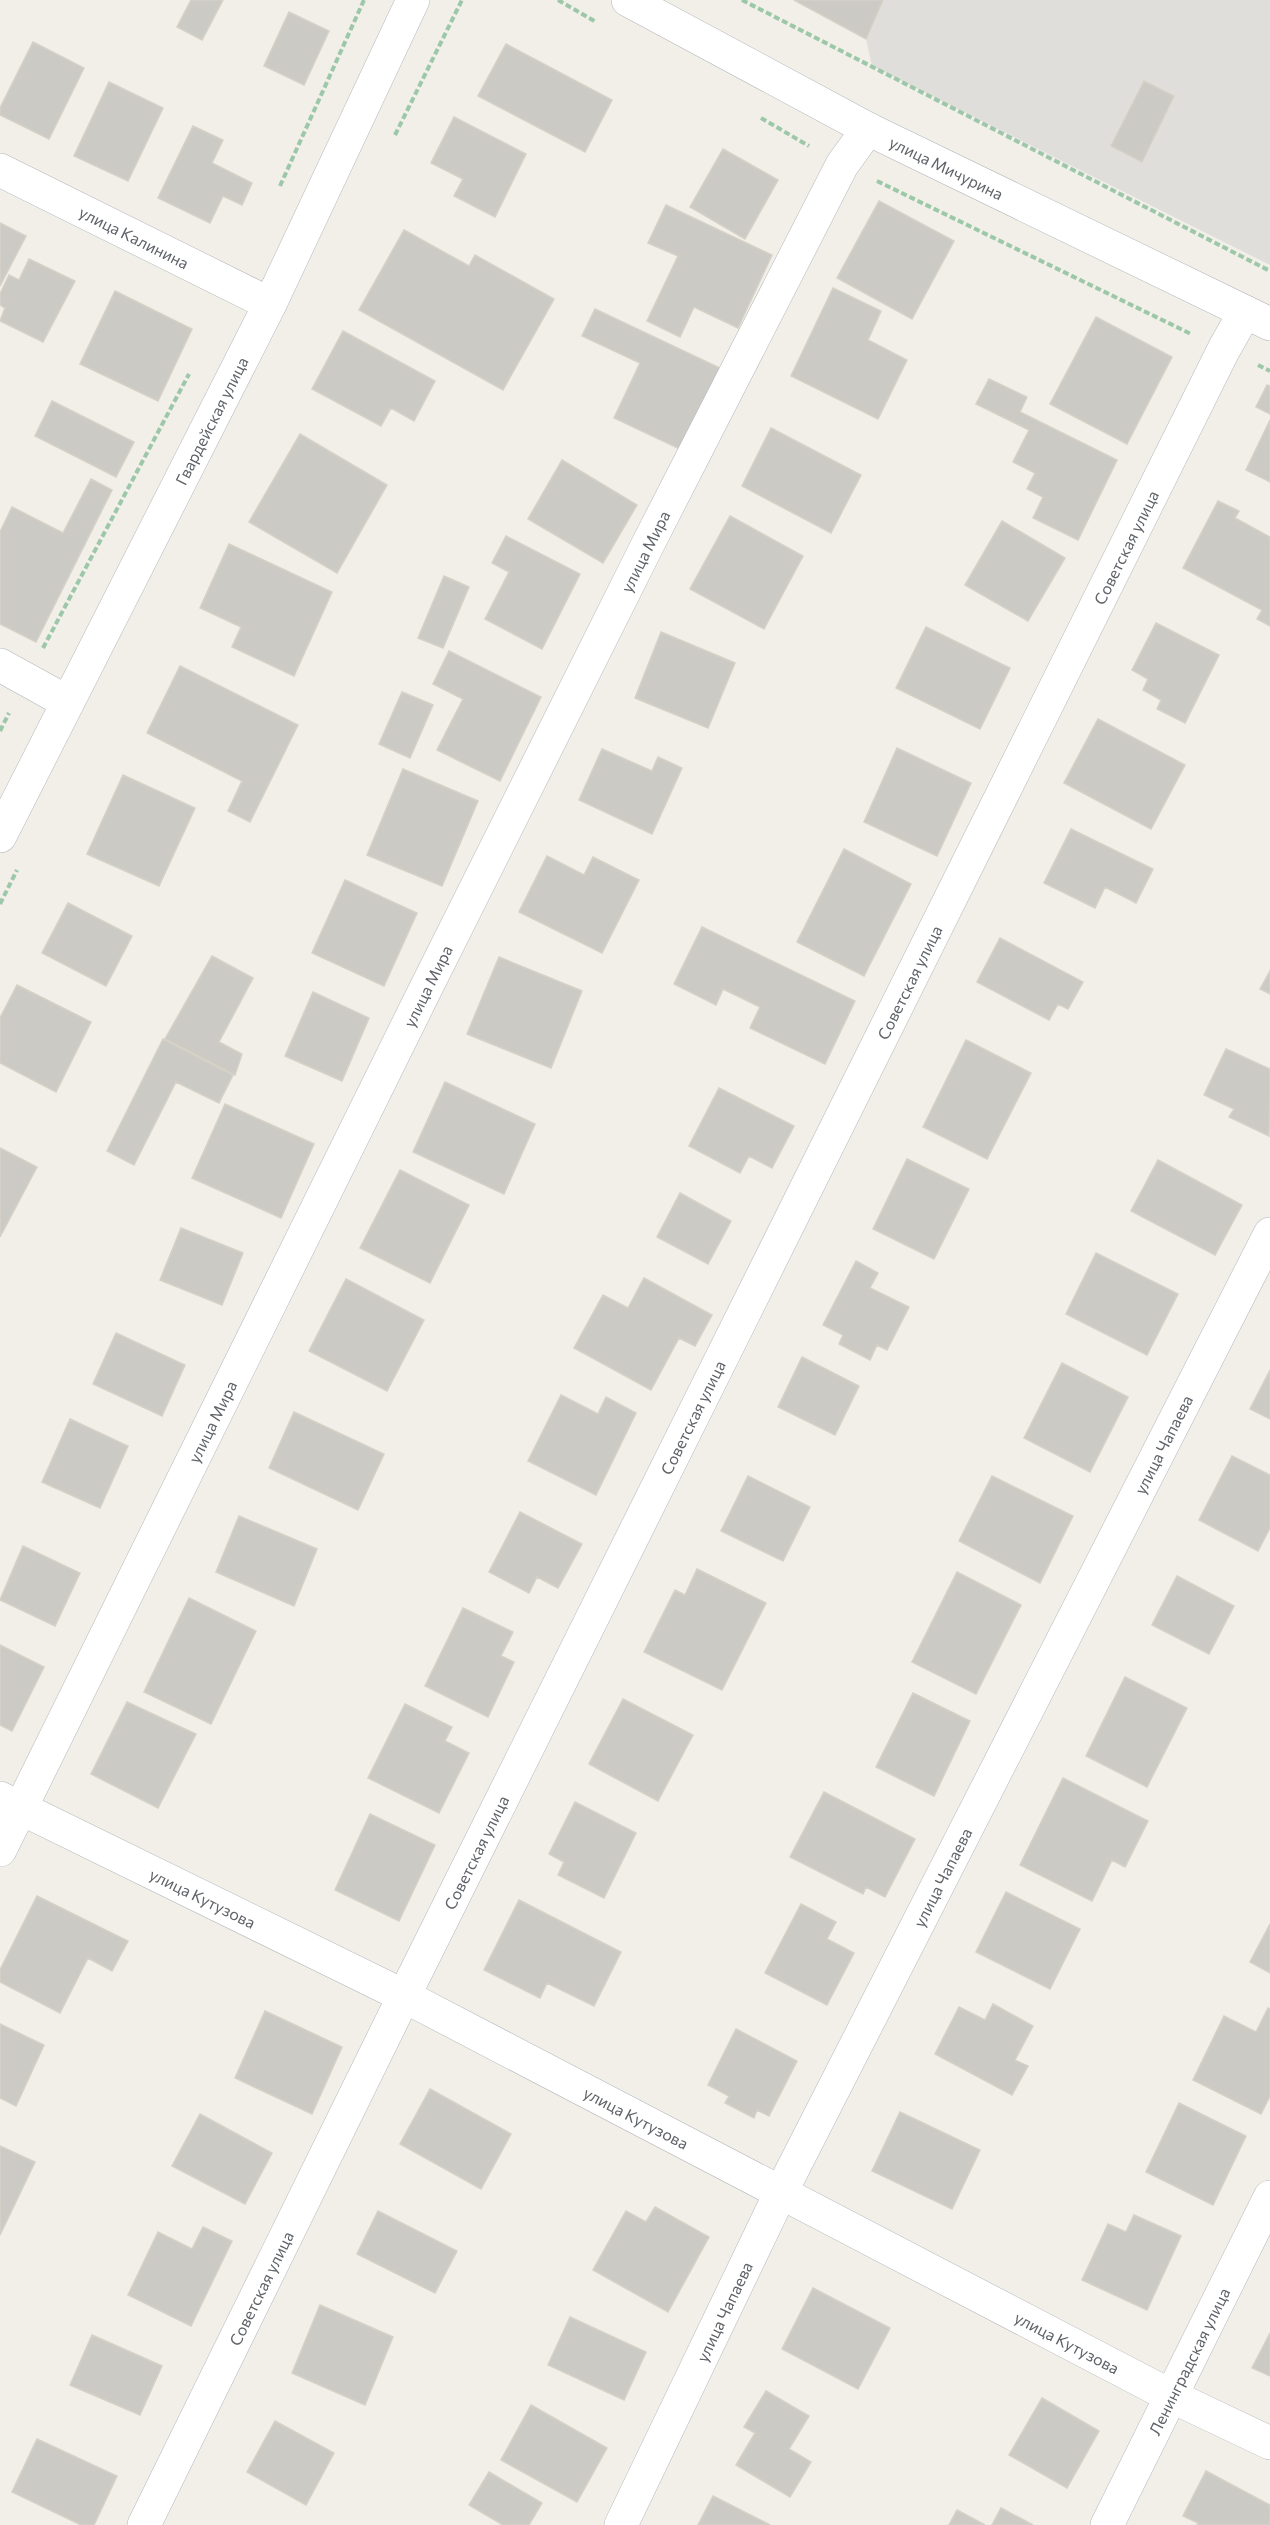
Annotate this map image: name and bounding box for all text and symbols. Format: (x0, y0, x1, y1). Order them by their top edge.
street label: улица Мичурина (887, 132, 1007, 203)
street label: улица Калинина (76, 201, 192, 272)
street label: Гвардейская улица (171, 353, 251, 488)
street label: Советская улица (1089, 487, 1162, 607)
street label: улица Мира (616, 507, 673, 595)
street label: Советская улица (872, 922, 945, 1042)
street label: улица Мира (399, 942, 456, 1030)
street label: Советская улица (656, 1357, 729, 1477)
street label: улица Мира (184, 1377, 240, 1466)
street label: улица Чапаева (1130, 1392, 1196, 1497)
street label: Советская улица (439, 1792, 512, 1912)
street label: улица Чапаева (909, 1824, 975, 1930)
street label: улица Кутузова (147, 1864, 259, 1931)
street label: улица Кутузова (581, 2082, 692, 2152)
street label: Советская улица (224, 2228, 297, 2348)
street label: улица Чапаева (692, 2258, 756, 2364)
street label: Ленинградская улица (1144, 2284, 1233, 2438)
street label: улица Кутузова (1012, 2307, 1123, 2377)

